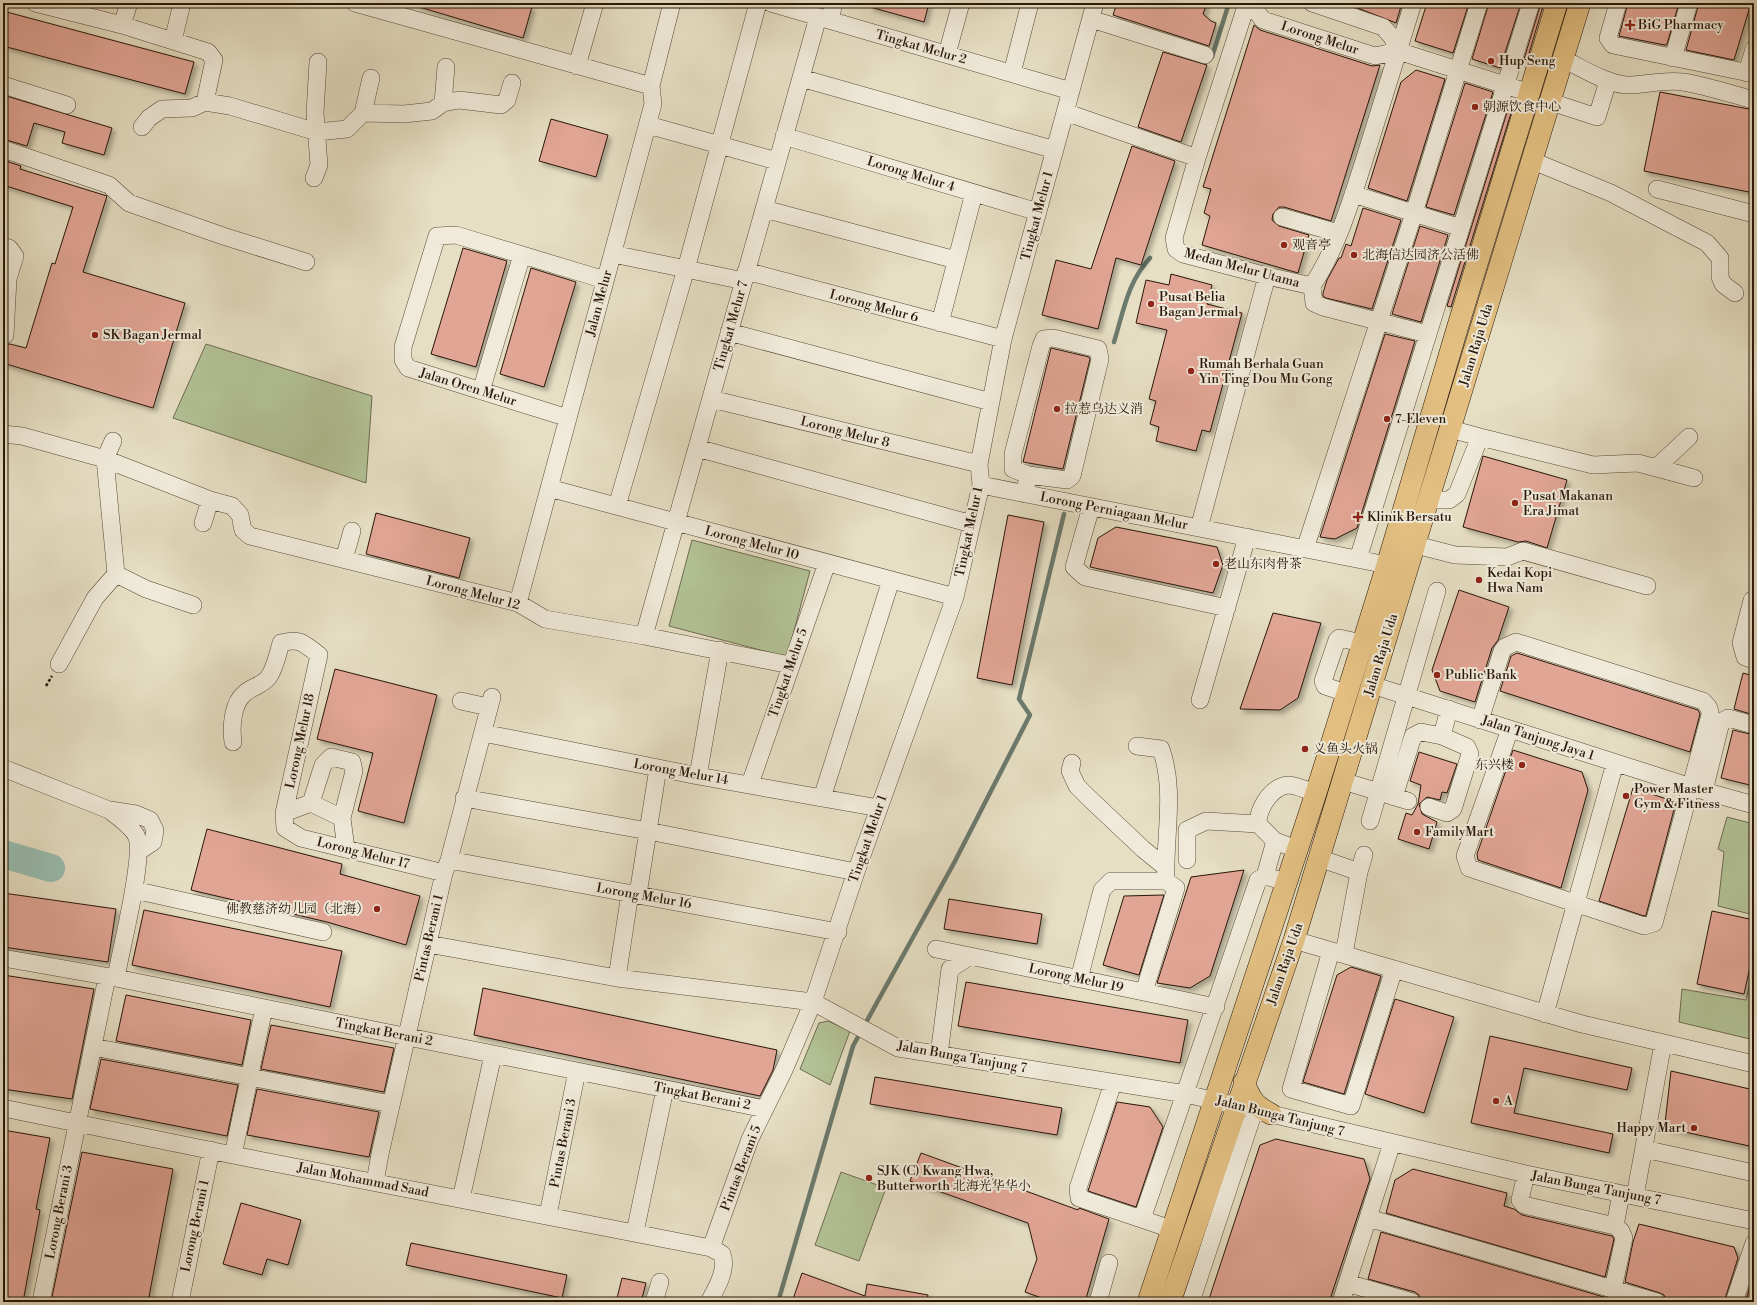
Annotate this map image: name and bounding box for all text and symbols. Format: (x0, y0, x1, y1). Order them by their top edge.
place label: BiG Pharmacy (1637, 17, 1724, 33)
street label: Lorong Melur (1279, 18, 1361, 58)
marker: BiG Pharmacy (1625, 20, 1635, 30)
street label: Tingkat Melur 2 (874, 26, 968, 68)
place label: Hup Seng (1499, 53, 1556, 69)
marker: Hup Seng (1486, 56, 1496, 66)
place label: 朝源饮食中心 (1483, 99, 1561, 115)
marker: 朝源饮食中心 (1470, 102, 1480, 112)
street label: Lorong Melur 4 (865, 153, 957, 195)
street label: Tingkat Melur 1 (1017, 169, 1057, 263)
place label: 观音亭 (1292, 237, 1331, 253)
marker: 观音亭 (1279, 240, 1289, 250)
street label: Medan Melur Utama (1183, 245, 1302, 291)
place label: 北海信达园济公活佛 (1362, 247, 1479, 263)
marker: 北海信达园济公活佛 (1349, 250, 1359, 260)
street label: Jalan Melur (582, 268, 616, 339)
street label: Tingkat Melur 7 (710, 279, 752, 373)
street label: Lorong Melur 6 (828, 286, 920, 326)
place label: Pusat Belia Bagan Jermal (1158, 289, 1238, 320)
marker: Pusat Belia Bagan Jermal (1146, 299, 1156, 309)
street label: Jalan Raja Uda (1456, 301, 1496, 389)
place label: SK Bagan Jermal (103, 327, 202, 343)
marker: SK Bagan Jermal (90, 330, 100, 340)
place label: Rumah Berhala Guan Yin Ting Dou Mu Gong (1198, 356, 1333, 387)
street label: Jalan Oren Melur (417, 364, 519, 409)
marker: Rumah Berhala Guan Yin Ting Dou Mu Gong (1186, 366, 1196, 376)
place label: 拉惹乌达义消 (1065, 401, 1143, 417)
marker: 拉惹乌达义消 (1052, 404, 1062, 414)
place label: 7-Eleven (1395, 411, 1446, 427)
street label: Lorong Melur 8 (799, 413, 891, 451)
marker: 7-Eleven (1382, 414, 1392, 424)
street label: Tingkat Melur 1 (952, 485, 986, 579)
place label: Pusat Makanan Era Jimat (1523, 488, 1613, 519)
street label: Lorong Perniagaan Melur (1039, 489, 1190, 533)
marker: Pusat Makanan Era Jimat (1510, 498, 1520, 508)
place label: Klinik Bersatu (1367, 509, 1452, 525)
marker: Klinik Bersatu (1352, 511, 1364, 523)
street label: Lorong Melur 10 (703, 523, 801, 563)
place label: 老山东肉骨茶 (1224, 556, 1302, 572)
marker: 老山东肉骨茶 (1211, 559, 1221, 569)
place label: Kedai Kopi Hwa Nam (1487, 565, 1552, 596)
street label: Lorong Melur 12 (424, 573, 522, 613)
marker: Kedai Kopi Hwa Nam (1474, 575, 1484, 585)
street label: Jalan Raja Uda (1361, 611, 1401, 699)
street label: Tingkat Melur 5 (765, 626, 811, 720)
place label: Public Bank (1445, 667, 1518, 683)
marker: Public Bank (1432, 670, 1442, 680)
street label: Lorong Melur 18 (282, 692, 318, 790)
street label: Jalan Tanjung Jaya 1 (1479, 712, 1597, 764)
place label: 义鱼头火锅 (1313, 741, 1378, 757)
marker: 义鱼头火锅 (1300, 744, 1310, 754)
street label: Lorong Melur 14 (632, 756, 730, 788)
place label: 东兴楼 (1475, 757, 1514, 773)
marker: 东兴楼 (1517, 760, 1527, 770)
place label: Power Master Gym & Fitness (1634, 781, 1720, 812)
marker: Power Master Gym & Fitness (1621, 791, 1631, 801)
street label: Tingkat Melur 1 (845, 792, 891, 885)
place label: FamilyMart (1425, 824, 1494, 840)
marker: FamilyMart (1412, 827, 1422, 837)
street label: Lorong Melur 17 (315, 834, 411, 872)
street label: Lorong Melur 16 (595, 880, 693, 912)
street label: Pintas Berani 1 (411, 893, 447, 983)
place label: 佛教慈济幼儿园（北海） (226, 901, 369, 917)
marker: 佛教慈济幼儿园（北海） (372, 904, 382, 914)
street label: Jalan Raja Uda (1263, 921, 1307, 1008)
street label: Lorong Melur 19 (1027, 960, 1125, 996)
street label: Tingkat Berani 2 (334, 1015, 434, 1049)
street label: Jalan Bunga Tanjung 7 (895, 1038, 1029, 1076)
street label: Tingkat Berani 2 (652, 1079, 752, 1113)
street label: Jalan Bunga Tanjung 7 (1213, 1092, 1346, 1140)
place label: A (1503, 1093, 1514, 1109)
marker: A (1491, 1096, 1501, 1106)
street label: Pintas Berani 3 (547, 1097, 579, 1189)
place label: Happy Mart (1617, 1120, 1686, 1136)
street label: Pintas Berani 5 (717, 1123, 765, 1213)
marker: Happy Mart (1689, 1123, 1699, 1133)
street label: Jalan Mohammad Saad (295, 1159, 431, 1201)
place label: SJK (C) Kwang Hwa, Butterworth 北海光华华小 (876, 1163, 1031, 1194)
street label: Lorong Berani 3 (42, 1164, 76, 1260)
street label: Jalan Bunga Tanjung 7 (1529, 1167, 1662, 1208)
marker: SJK (C) Kwang Hwa, Butterworth 北海光华华小 (864, 1173, 874, 1183)
street label: Lorong Berani 1 (177, 1178, 213, 1274)

